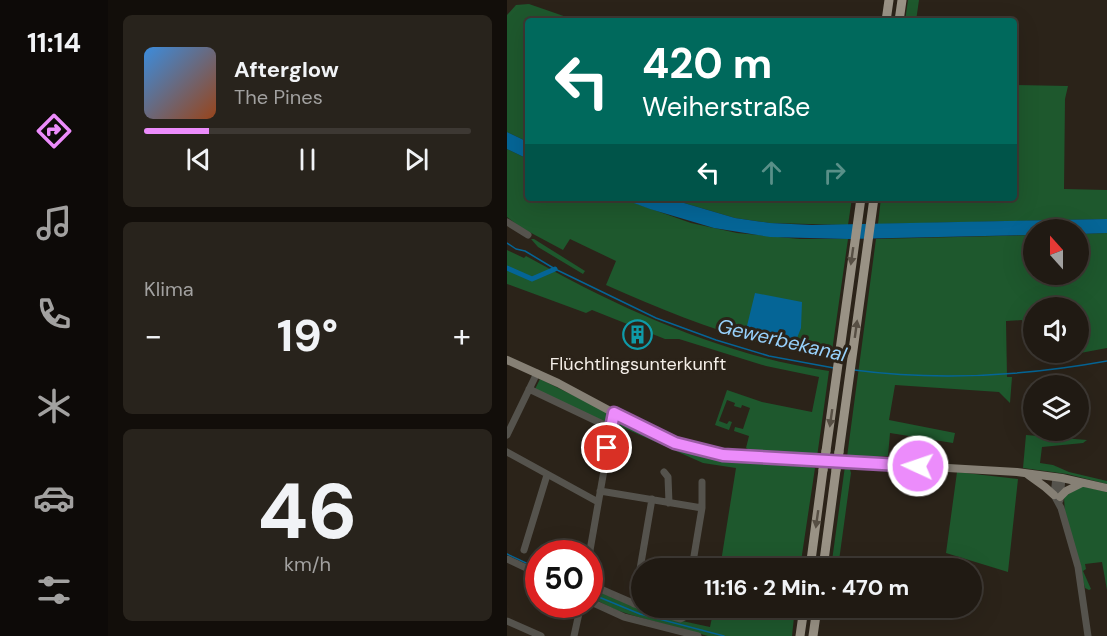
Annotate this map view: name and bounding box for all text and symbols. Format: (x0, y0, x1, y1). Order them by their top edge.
text: 11:14 (27, 25, 81, 60)
text: 420 m (642, 36, 772, 91)
icon: left (543, 42, 621, 120)
text: Afterglow (234, 55, 339, 84)
text: The Pines (234, 84, 323, 110)
text: Weiherstraße (642, 89, 810, 124)
icon: directions (33, 110, 75, 152)
icon: previous (182, 143, 215, 176)
icon: pause (291, 143, 324, 176)
icon: next (400, 143, 433, 176)
icon: left (692, 156, 725, 189)
icon: ahead (755, 156, 788, 189)
icon: right (818, 156, 851, 189)
icon: music (33, 202, 75, 244)
north arrow (1023, 219, 1089, 285)
map controls (1023, 219, 1089, 441)
one-way arrow (848, 246, 857, 265)
text: Klima (144, 276, 194, 302)
icon: phone (33, 293, 75, 335)
button: sound (1023, 297, 1089, 363)
text: 19° (277, 306, 338, 365)
water label: Gewerbekanal (715, 313, 850, 368)
text: − (144, 314, 162, 357)
text: + (453, 314, 471, 357)
building icon: Flüchtlingsunterkunft (622, 319, 654, 351)
one-way arrow (851, 320, 861, 339)
place label: Flüchtlingsunterkunft (550, 352, 726, 376)
button: layers (1023, 375, 1089, 441)
icon: climate (33, 385, 75, 427)
one-way arrow (826, 409, 835, 428)
pin (581, 422, 632, 473)
icon: arrive (590, 431, 623, 464)
position arrow (886, 434, 950, 498)
text: 46 (257, 461, 358, 562)
icon: car (33, 477, 75, 519)
one-way arrow (812, 510, 821, 529)
speed limit sign: 50 (525, 540, 603, 618)
text: km/h (284, 551, 331, 577)
icon: filters (33, 569, 75, 611)
text: 11:16 · 2 Min. · 470 m (704, 573, 909, 602)

